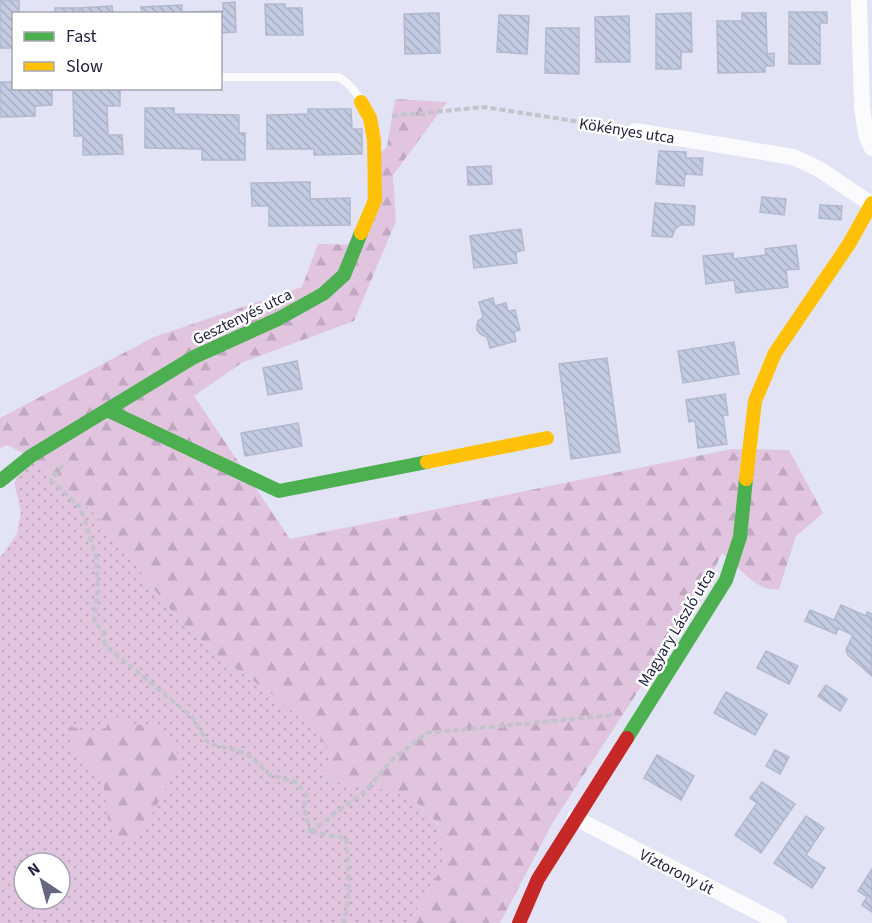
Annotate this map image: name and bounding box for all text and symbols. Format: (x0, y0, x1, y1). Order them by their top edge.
legend (12, 12, 222, 90)
text: Fast (66, 24, 97, 49)
text: Slow (66, 54, 103, 79)
street label: Kökényes utca (577, 113, 676, 149)
street label: Gesztenyés utca (189, 283, 296, 350)
street label: Magyary László utca (633, 564, 721, 691)
street label: Víztorony út (636, 844, 718, 900)
north arrow (12, 851, 72, 911)
text: N (23, 858, 45, 882)

